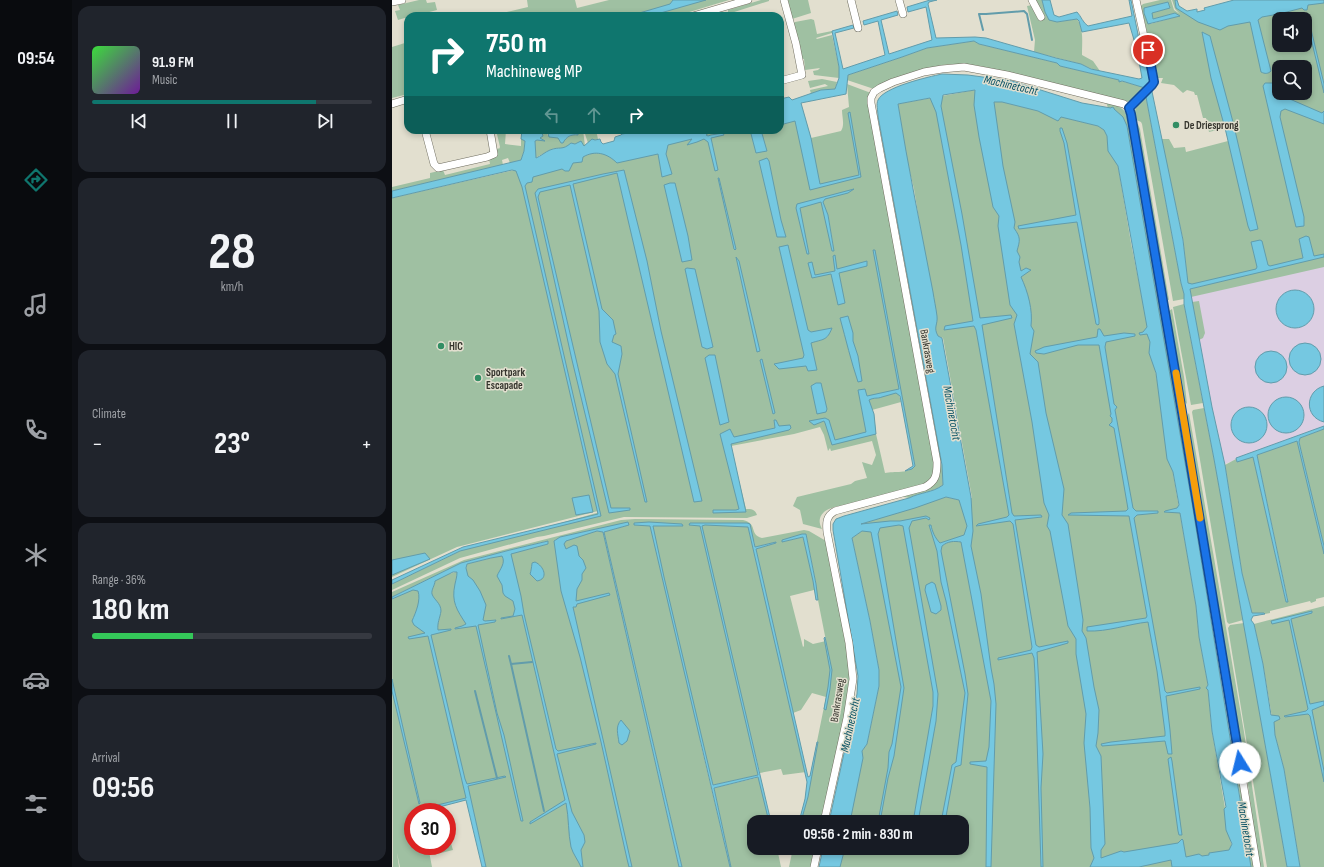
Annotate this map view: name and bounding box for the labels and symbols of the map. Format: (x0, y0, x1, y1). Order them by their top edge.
pin (1131, 33, 1165, 67)
water label: Machinetocht (982, 72, 1040, 99)
place label: De Driesprong (1184, 119, 1239, 132)
marker: De Driesprong (1171, 120, 1181, 130)
street label: Bankrasweg (917, 328, 938, 375)
place label: HIC (449, 340, 463, 353)
marker: HIC (436, 341, 446, 351)
place label: Sportpark Escapade (486, 366, 525, 392)
marker: Sportpark Escapade (473, 373, 483, 383)
water label: Machinetocht (939, 385, 964, 442)
street label: Bankrasweg (828, 677, 847, 723)
water label: Machinetocht (837, 696, 864, 754)
position arrow (1219, 742, 1261, 784)
water label: Machinetocht (1234, 801, 1257, 858)
speed limit sign: 30 (404, 803, 456, 855)

